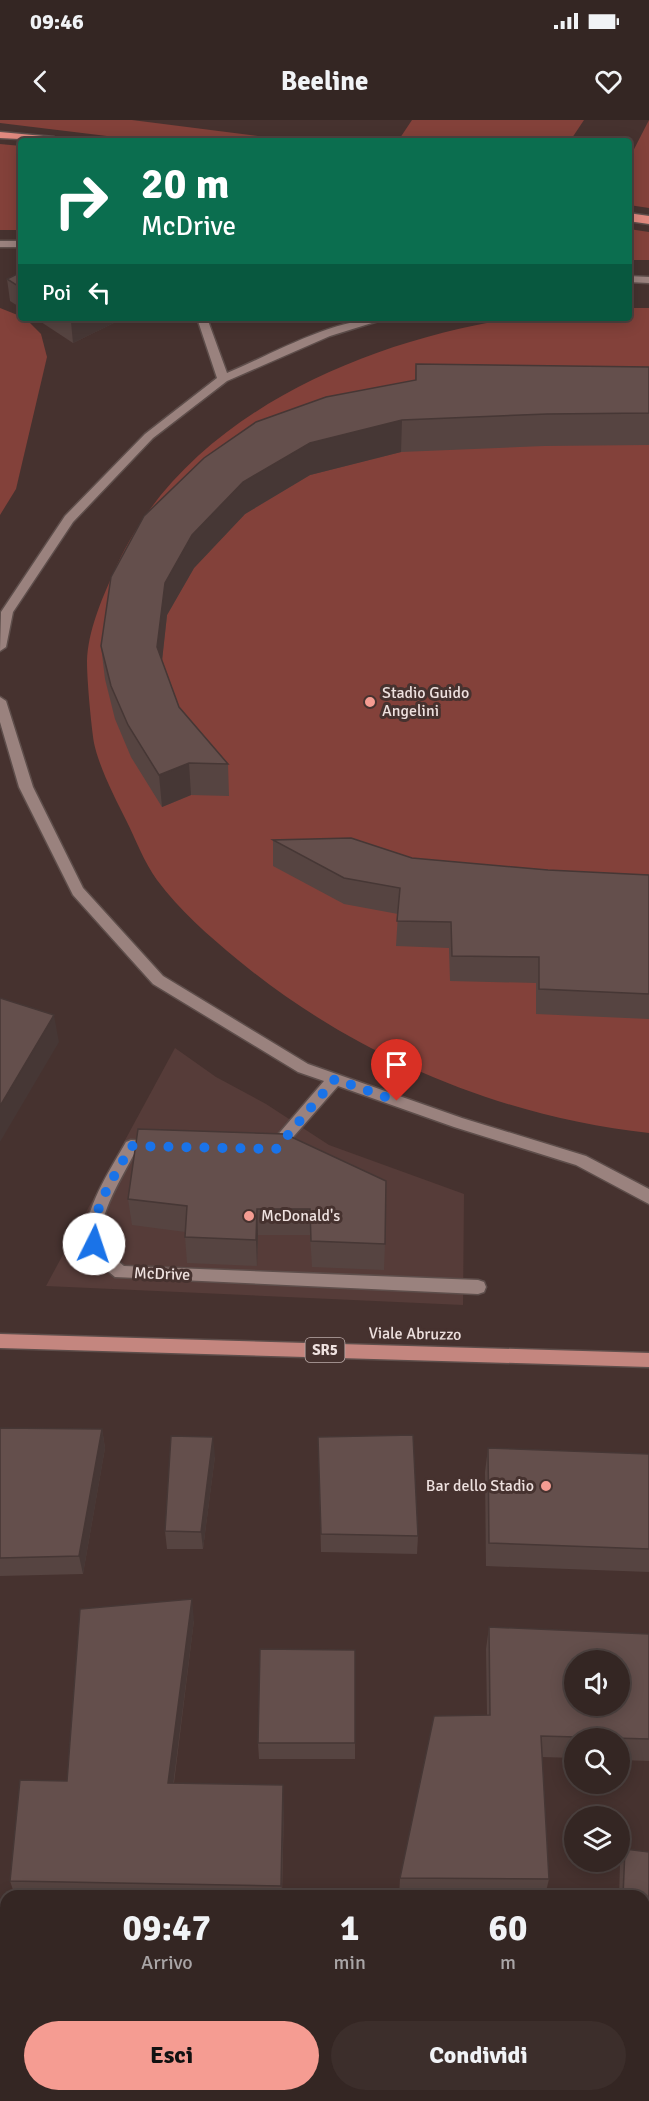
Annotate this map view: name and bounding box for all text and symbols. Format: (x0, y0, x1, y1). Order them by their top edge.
text: 09:46 (30, 8, 84, 35)
icon: back (24, 65, 57, 98)
text: Beeline (281, 65, 368, 98)
icon: heart (592, 65, 625, 98)
text: 20 m (141, 159, 230, 210)
icon: right (42, 162, 120, 240)
text: McDrive (141, 210, 236, 243)
icon: left (83, 276, 116, 309)
text: Poi (42, 279, 71, 306)
place label: Stadio Guido Angelini (382, 683, 469, 721)
marker: Stadio Guido Angelini (363, 695, 377, 709)
pin (371, 1039, 422, 1101)
icon: arrive (380, 1048, 413, 1081)
place label: McDonald's (261, 1206, 340, 1226)
marker: McDonald's (242, 1209, 256, 1223)
position arrow (62, 1212, 126, 1276)
street label: McDrive (134, 1263, 190, 1285)
street label: Viale Abruzzo (368, 1323, 462, 1345)
road number: SR5 (306, 1338, 344, 1362)
place label: Bar dello Stadio (426, 1476, 534, 1496)
marker: Bar dello Stadio (539, 1479, 553, 1493)
map controls (564, 1650, 630, 1872)
button: sound (564, 1650, 630, 1716)
button: search (564, 1728, 630, 1794)
button: layers (564, 1806, 630, 1872)
text: 09:47 (123, 1906, 211, 1951)
text: 1 (340, 1906, 359, 1951)
text: 60 (488, 1906, 527, 1951)
text: Arrivo (141, 1950, 193, 1975)
text: min (334, 1950, 366, 1975)
text: m (500, 1950, 516, 1975)
button: Esci (24, 2021, 319, 2090)
button: Condividi (331, 2021, 626, 2090)

